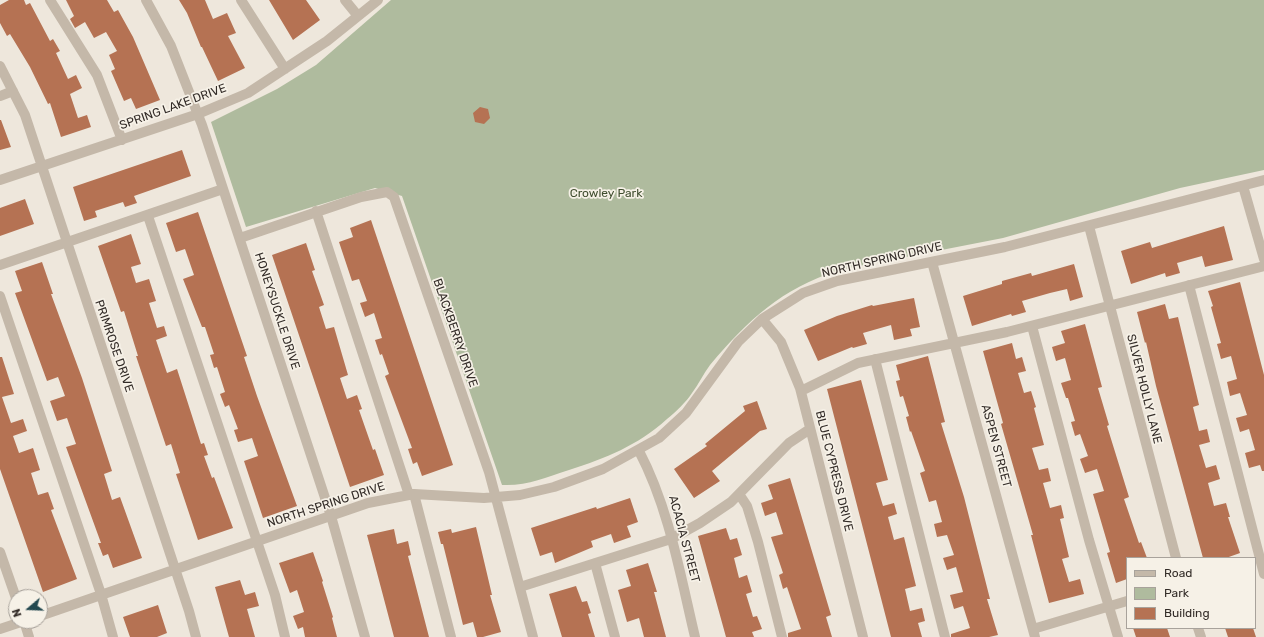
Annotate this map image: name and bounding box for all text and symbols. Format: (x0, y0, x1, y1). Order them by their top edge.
street label: SPRING LAKE DRIVE (118, 81, 228, 133)
park label: Crowley Park (570, 187, 642, 201)
street label: NORTH SPRING DRIVE (820, 239, 944, 281)
street label: HONEYSUCKLE DRIVE (251, 251, 303, 371)
street label: BLACKBERRY DRIVE (430, 277, 480, 389)
street label: PRIMROSE DRIVE (91, 298, 137, 394)
street label: SILVER HOLLY LANE (1123, 333, 1165, 445)
street label: ASPEN STREET (978, 403, 1014, 489)
street label: BLUE CYPRESS DRIVE (812, 409, 856, 533)
street label: NORTH SPRING DRIVE (265, 479, 387, 531)
street label: ACACIA STREET (665, 494, 703, 584)
legend (1126, 557, 1256, 629)
text: Road (1164, 566, 1192, 580)
text: Park (1164, 586, 1189, 600)
north arrow (8, 589, 48, 629)
text: Building (1164, 606, 1210, 620)
text: N (10, 607, 25, 619)

